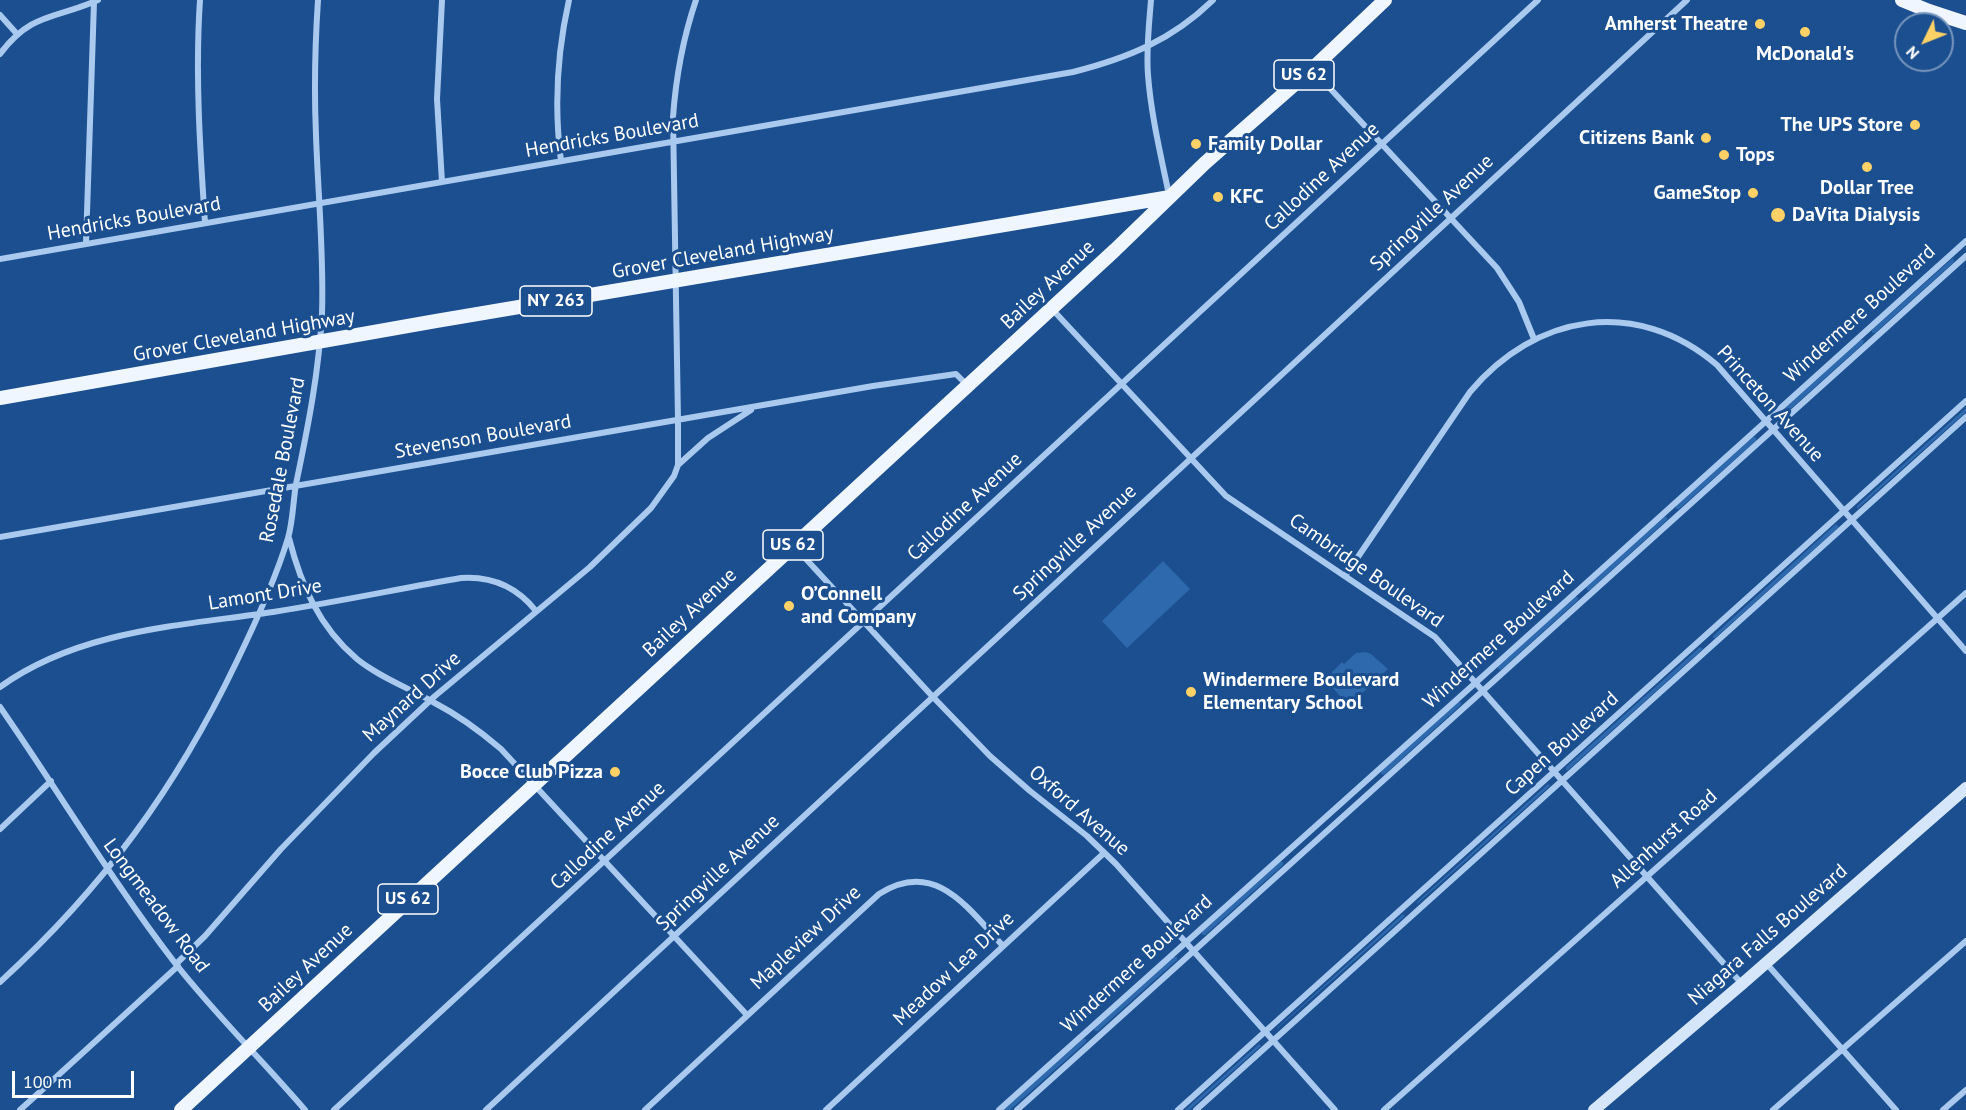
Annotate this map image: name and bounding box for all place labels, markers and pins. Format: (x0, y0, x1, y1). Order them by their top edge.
place label: Amherst Theatre (1605, 12, 1748, 36)
marker: Amherst Theatre (1753, 17, 1767, 31)
marker: McDonald's (1798, 25, 1812, 39)
place label: McDonald's (1756, 42, 1854, 66)
place label: The UPS Store (1780, 113, 1903, 137)
marker: The UPS Store (1908, 118, 1922, 132)
place label: Citizens Bank (1579, 126, 1694, 150)
marker: Citizens Bank (1699, 131, 1713, 145)
place label: Family Dollar (1208, 132, 1322, 156)
marker: Family Dollar (1189, 137, 1203, 151)
place label: Tops (1736, 143, 1775, 167)
marker: Tops (1717, 148, 1731, 162)
marker: Dollar Tree (1860, 160, 1874, 174)
place label: Dollar Tree (1820, 176, 1914, 200)
place label: GameStop (1654, 181, 1741, 205)
place label: KFC (1230, 185, 1264, 209)
marker: GameStop (1746, 186, 1760, 200)
marker: KFC (1211, 190, 1225, 204)
place label: DaVita Dialysis (1792, 203, 1920, 227)
marker: DaVita Dialysis (1769, 206, 1787, 224)
place label: O’Connell and Company (801, 582, 916, 629)
marker: O’Connell and Company (782, 599, 796, 613)
place label: Windermere Boulevard Elementary School (1203, 668, 1399, 715)
marker: Windermere Boulevard Elementary School (1184, 685, 1198, 699)
place label: Bocce Club Pizza (460, 760, 603, 784)
marker: Bocce Club Pizza (608, 765, 622, 779)

